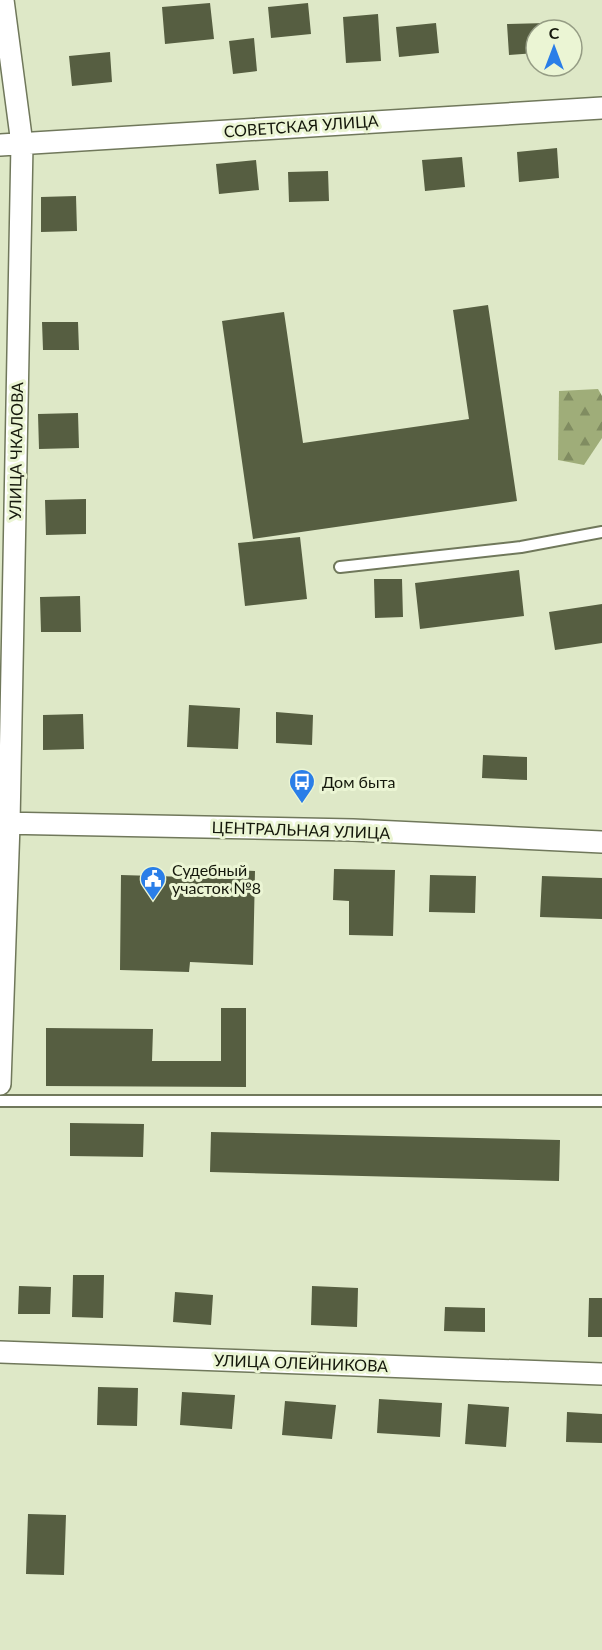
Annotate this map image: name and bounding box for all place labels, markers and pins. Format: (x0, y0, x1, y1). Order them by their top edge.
bus stop icon: Дом быта (287, 767, 317, 805)
place label: Дом быта (322, 772, 395, 791)
place label: Судебный участок №8 (172, 860, 261, 897)
public building icon: Судебный участок №8 (138, 864, 168, 902)

